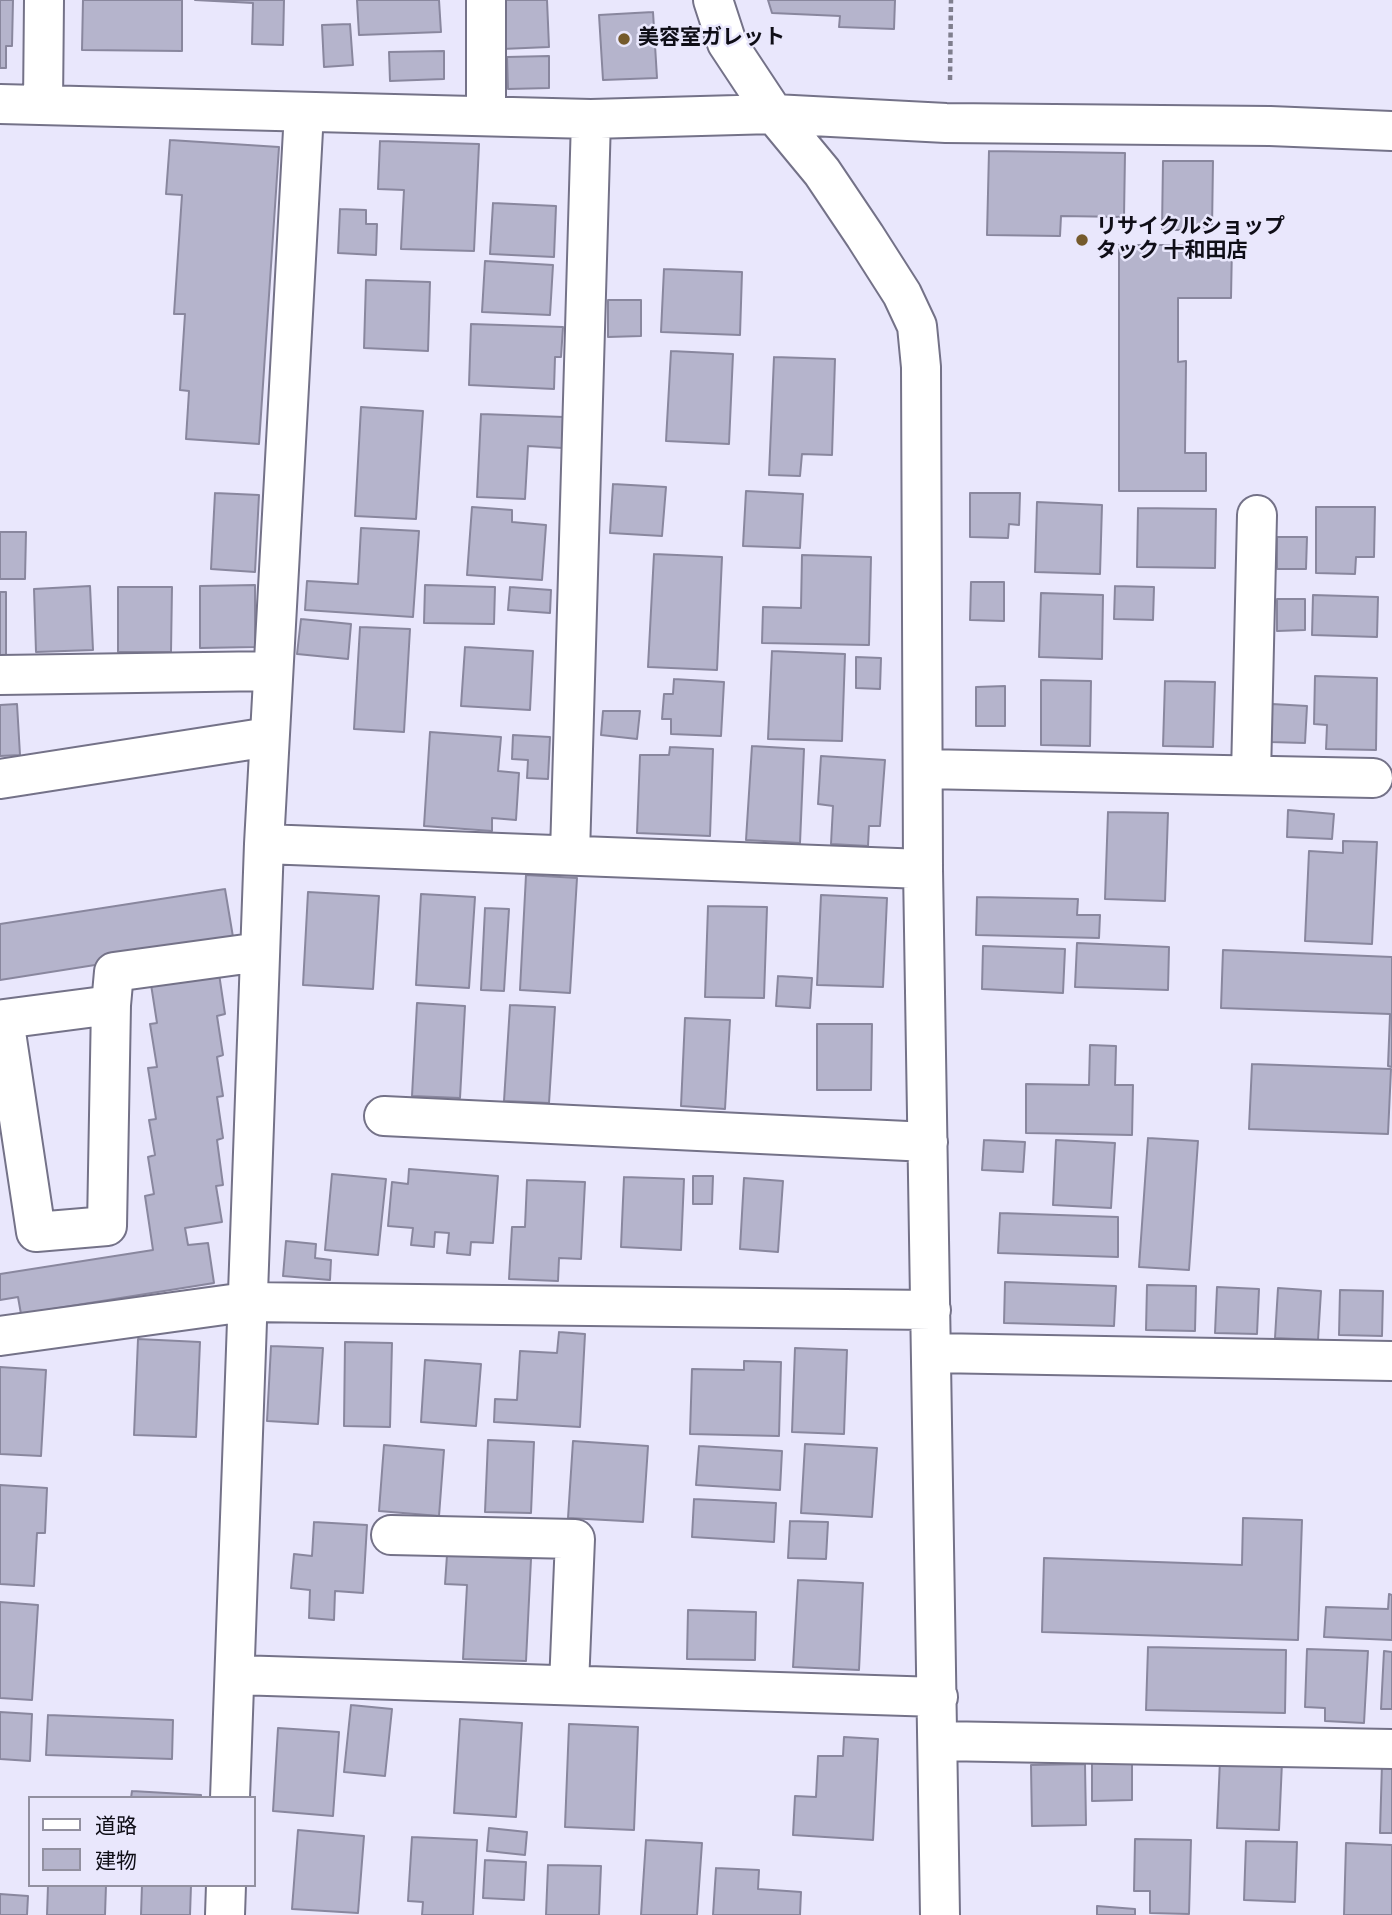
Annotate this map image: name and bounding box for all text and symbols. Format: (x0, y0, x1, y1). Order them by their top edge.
place label: 美容室ガレット (638, 26, 785, 52)
marker: 美容室ガレット (616, 31, 632, 47)
place label: リサイクルショップ タック 十和田店 (1096, 215, 1285, 265)
marker: リサイクルショップ タック 十和田店 (1074, 232, 1090, 248)
legend (28, 1796, 256, 1887)
text: 道路 (95, 1809, 137, 1841)
text: 建物 (95, 1844, 137, 1876)

